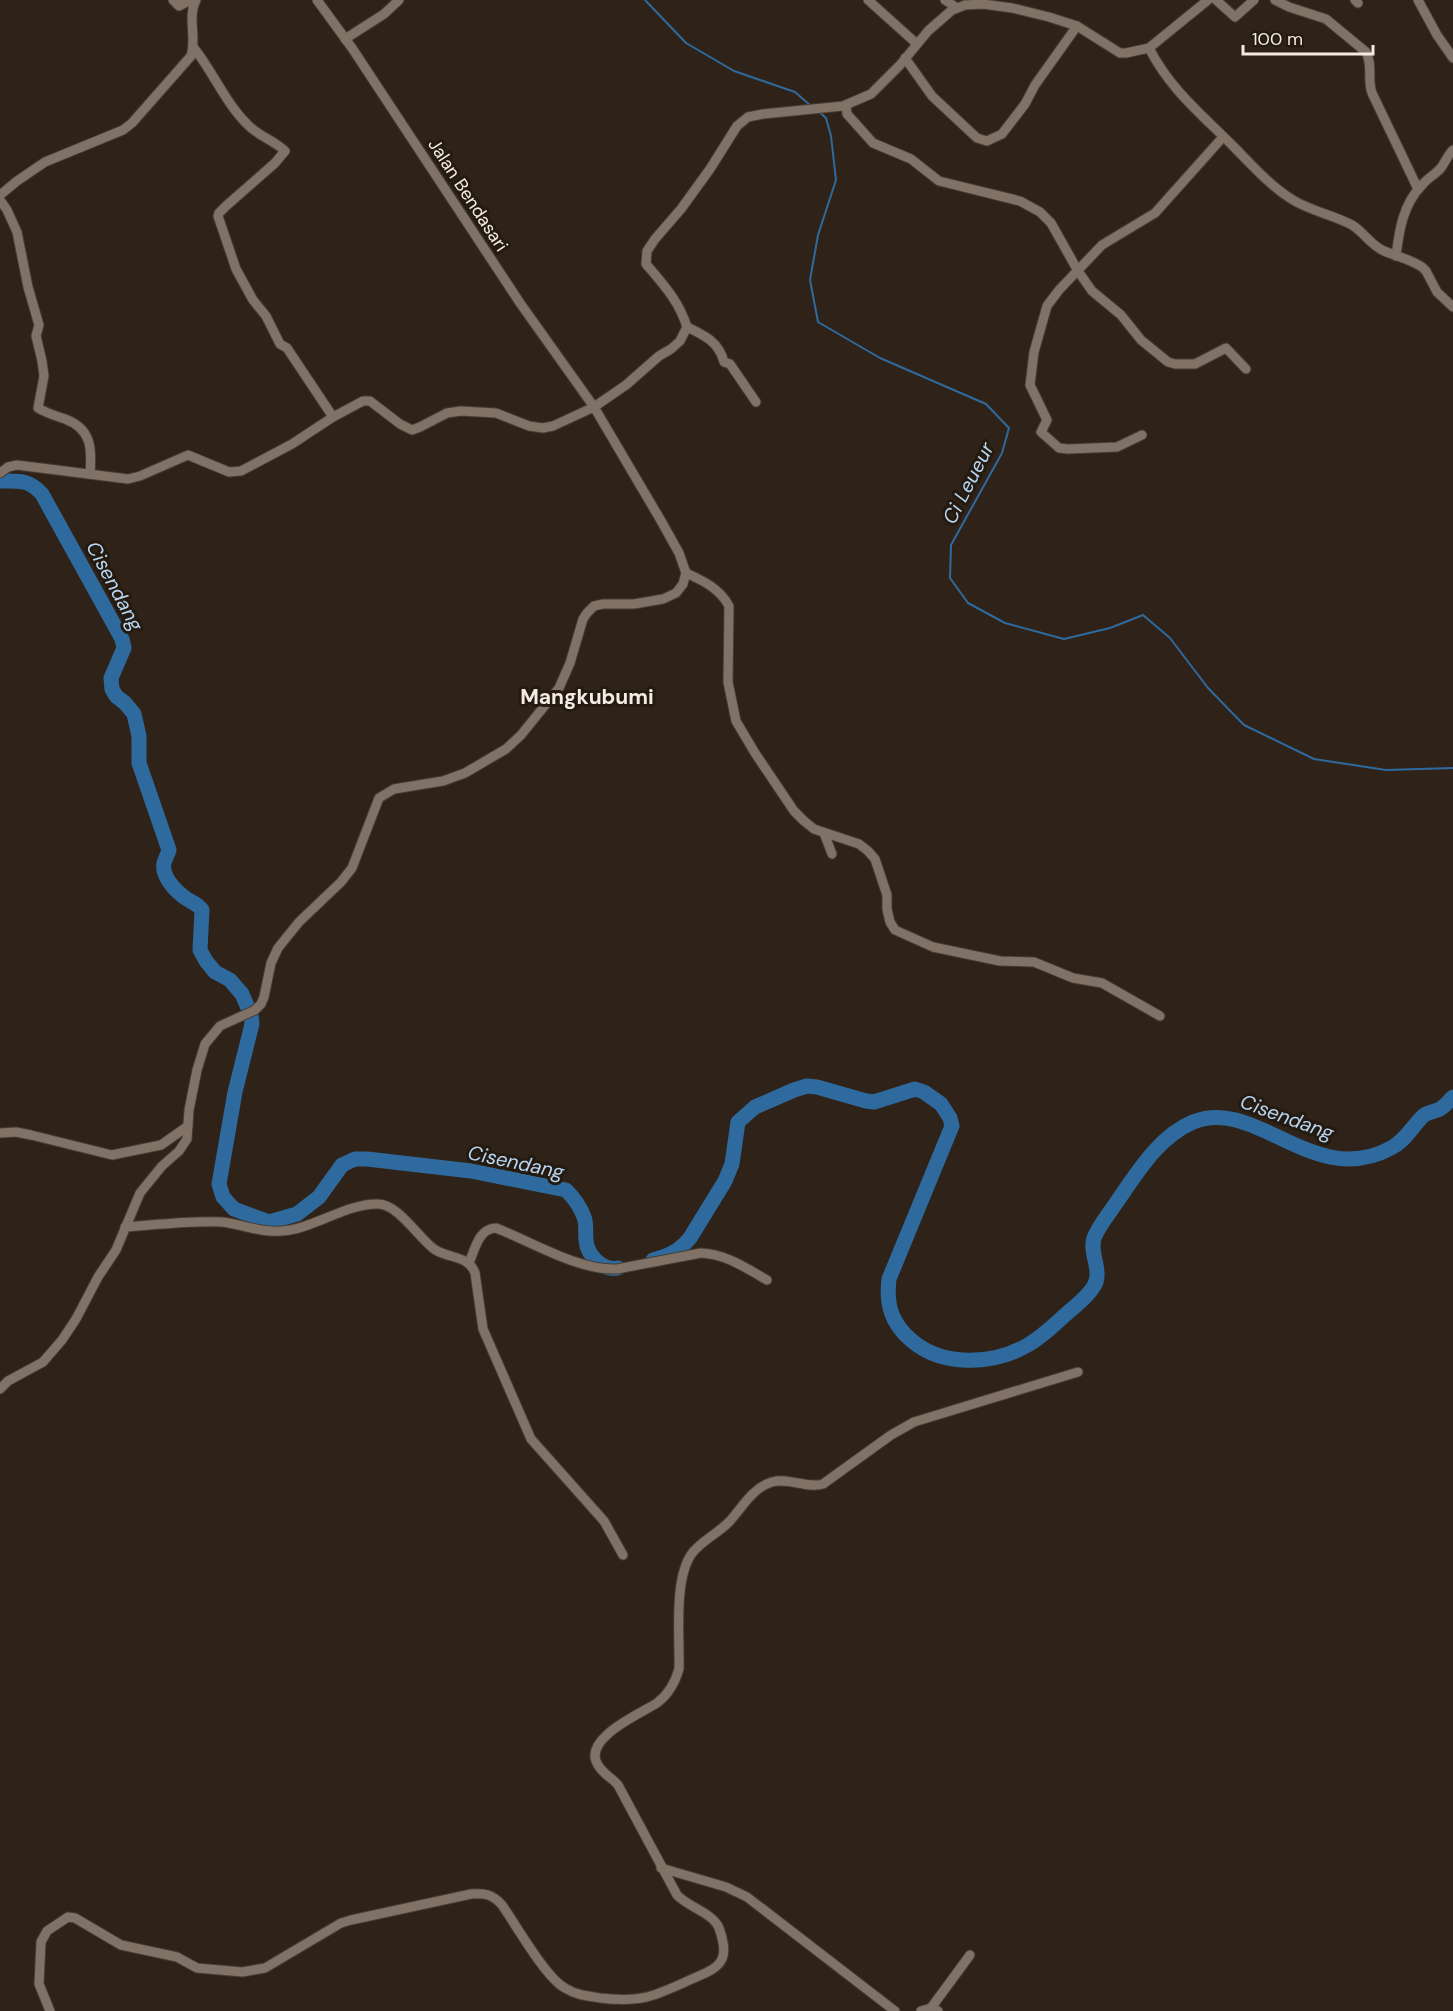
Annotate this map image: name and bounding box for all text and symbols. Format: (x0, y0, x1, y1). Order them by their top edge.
scale bar (1243, 18, 1374, 56)
text: 100 m (1252, 27, 1303, 51)
street label: Jalan Bendasari (423, 134, 513, 256)
water label: Ci Leueur (936, 437, 1000, 528)
water label: Cisendang (81, 537, 150, 636)
district label: Mangkubumi (520, 683, 654, 711)
water label: Cisendang (1237, 1088, 1338, 1146)
water label: Cisendang (465, 1139, 567, 1185)

